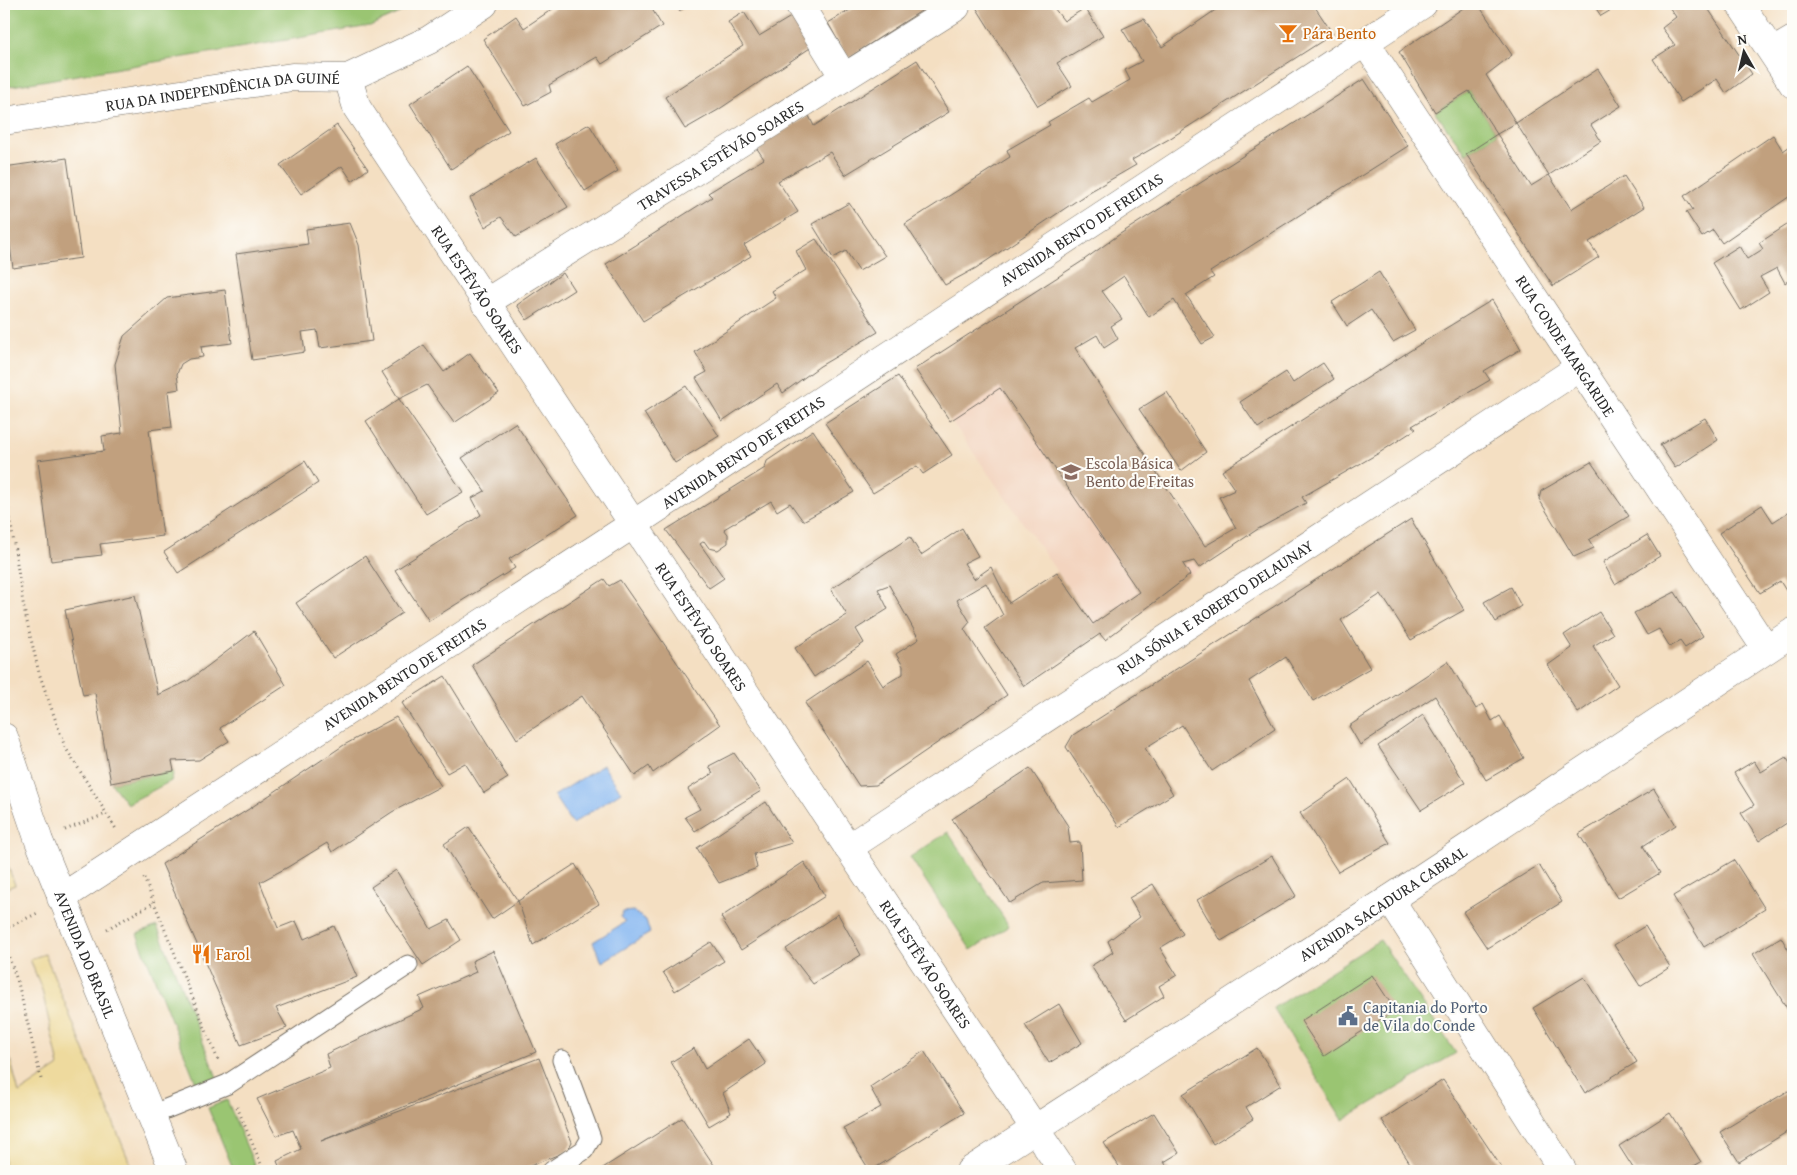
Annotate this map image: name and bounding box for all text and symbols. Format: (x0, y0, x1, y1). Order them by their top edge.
place label: Pára Bento (1303, 21, 1376, 45)
bar icon: Pára Bento (1277, 22, 1299, 44)
north arrow (1720, 28, 1770, 78)
text: N (1736, 28, 1749, 50)
street label: RUA DA INDEPENDÊNCIA DA GUINÉ (104, 65, 340, 117)
street label: TRAVESSA ESTÊVÃO SOARES (633, 94, 808, 216)
street label: AVENIDA BENTO DE FREITAS (995, 166, 1168, 292)
street label: RUA ESTÊVÃO SOARES (426, 220, 529, 359)
street label: RUA CONDE MARGARIDE (1510, 270, 1621, 421)
street label: AVENIDA BENTO DE FREITAS (656, 389, 830, 515)
place label: Escola Básica Bento de Freitas (1086, 451, 1194, 493)
school or university icon: Escola Básica Bento de Freitas (1060, 461, 1082, 483)
street label: RUA SÓNIA E ROBERTO DELAUNAY (1112, 533, 1318, 680)
street label: RUA ESTÊVÃO SOARES (650, 557, 753, 696)
street label: AVENIDA BENTO DE FREITAS (317, 611, 491, 736)
street label: AVENIDA SACADURA CABRAL (1294, 839, 1472, 967)
street label: AVENIDA DO BRASIL (48, 886, 122, 1022)
street label: RUA ESTÊVÃO SOARES (874, 895, 977, 1034)
place label: Farol (216, 942, 250, 966)
restaurant icon: Farol (190, 943, 212, 965)
place label: Capitania do Porto de Vila do Conde (1363, 995, 1488, 1037)
public building icon: Capitania do Porto de Vila do Conde (1337, 1005, 1359, 1027)

